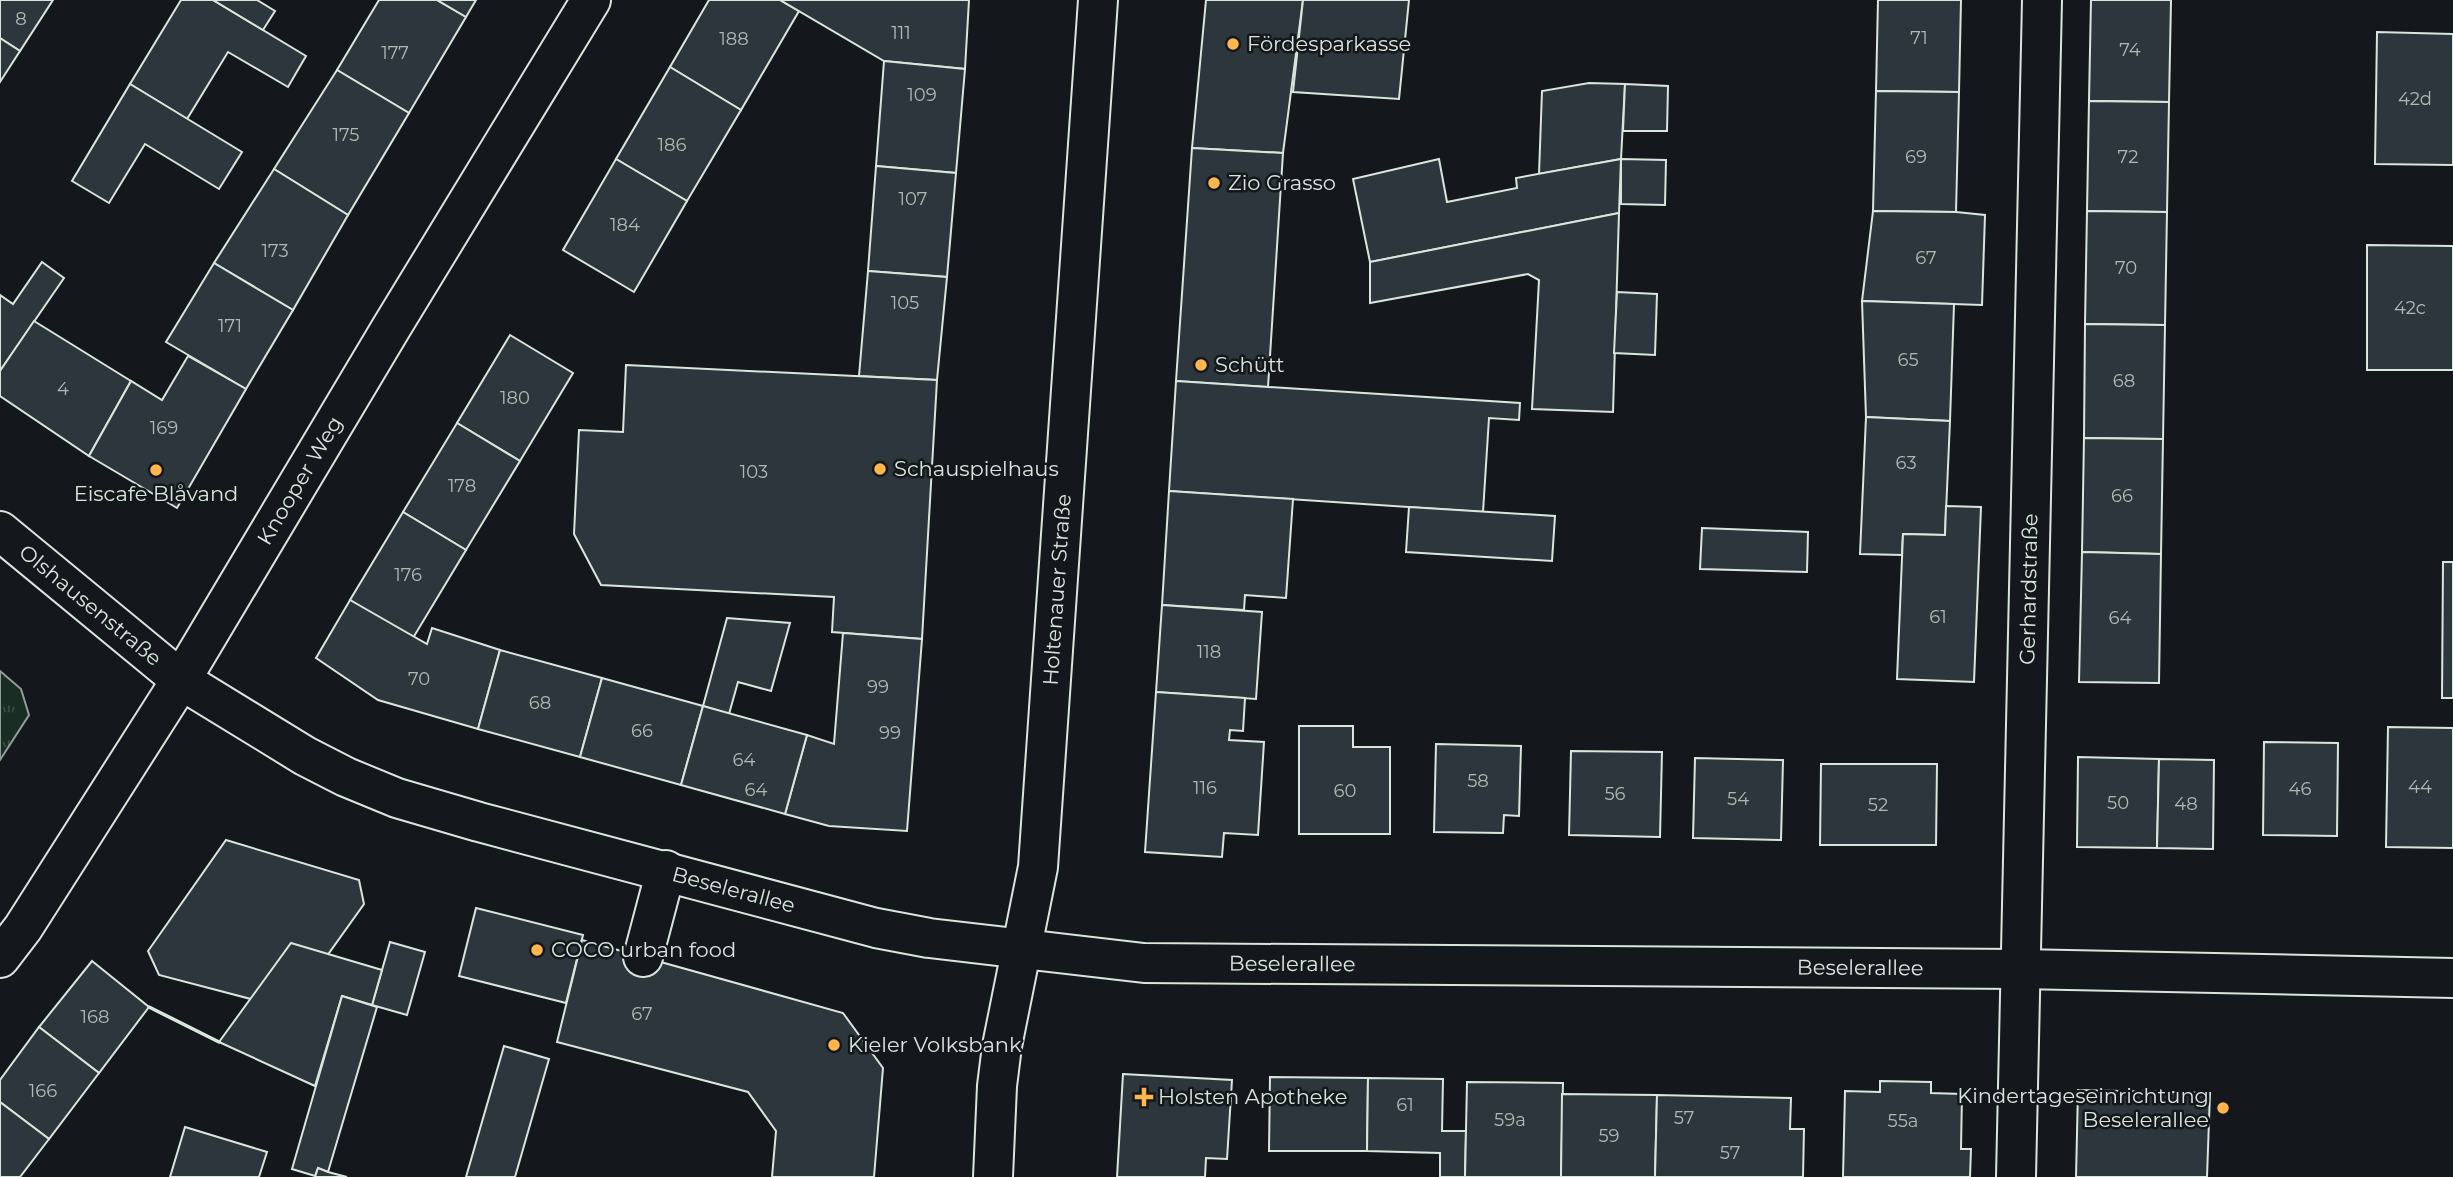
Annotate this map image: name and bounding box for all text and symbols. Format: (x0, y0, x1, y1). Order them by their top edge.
house number: 8 (15, 8, 27, 30)
house number: 111 (891, 22, 911, 44)
house number: 71 (1910, 27, 1928, 49)
house number: 188 (719, 28, 749, 50)
place label: Fördesparkasse (1247, 31, 1411, 56)
marker: Fördesparkasse (1225, 36, 1241, 52)
house number: 74 (2119, 39, 2141, 61)
house number: 177 (381, 42, 409, 64)
house number: 109 (907, 84, 937, 106)
house number: 42d (2398, 88, 2432, 110)
house number: 175 (333, 124, 359, 146)
house number: 186 (658, 134, 687, 156)
house number: 69 (1905, 146, 1927, 168)
house number: 72 (2118, 146, 2138, 168)
place label: Zio Grasso (1228, 170, 1336, 195)
marker: Zio Grasso (1206, 175, 1222, 191)
house number: 107 (899, 188, 927, 210)
house number: 184 (610, 214, 640, 236)
house number: 173 (261, 240, 289, 262)
house number: 67 (1915, 247, 1937, 269)
house number: 70 (2115, 257, 2137, 279)
house number: 105 (891, 292, 919, 314)
house number: 42c (2394, 297, 2426, 319)
house number: 171 (218, 315, 242, 337)
house number: 65 (1897, 349, 1919, 371)
place label: Schütt (1215, 352, 1285, 377)
marker: Schütt (1193, 357, 1209, 373)
house number: 68 (2113, 370, 2135, 392)
house number: 4 (57, 378, 69, 400)
house number: 180 (500, 387, 530, 409)
street label: Knooper Weg (252, 412, 347, 549)
house number: 169 (150, 417, 178, 439)
house number: 63 (1895, 452, 1917, 474)
place label: Schauspielhaus (894, 456, 1059, 481)
house number: 103 (740, 461, 768, 483)
marker: Schauspielhaus (872, 461, 888, 477)
marker: Eiscafe Blåvand (148, 462, 164, 478)
house number: 178 (448, 475, 476, 497)
place label: Eiscafe Blåvand (74, 481, 238, 506)
house number: 66 (2111, 485, 2133, 507)
street label: Holtenauer Straße (1038, 493, 1076, 686)
street label: Gerhardstraße (2014, 513, 2043, 665)
street label: Olshausenstraße (14, 539, 167, 671)
house number: 176 (394, 564, 422, 586)
house number: 61 (1929, 606, 1947, 628)
house number: 64 (2109, 607, 2132, 629)
house number: 118 (1197, 641, 1221, 663)
house number: 70 (408, 668, 430, 690)
house number: 99 (867, 676, 889, 698)
house number: 68 (529, 692, 551, 714)
house number: 66 (631, 720, 653, 742)
house number: 99 (879, 722, 901, 744)
house number: 64 (733, 749, 756, 771)
house number: 58 (1467, 770, 1489, 792)
house number: 44 (2408, 776, 2432, 798)
house number: 116 (1193, 777, 1217, 799)
house number: 46 (2289, 778, 2311, 800)
house number: 64 (745, 779, 768, 801)
house number: 60 (1334, 780, 1356, 802)
house number: 56 (1604, 783, 1626, 805)
house number: 54 (1727, 788, 1749, 810)
house number: 50 (2107, 792, 2129, 814)
house number: 48 (2174, 793, 2198, 815)
house number: 52 (1868, 794, 1888, 816)
street label: Beselerallee (669, 861, 798, 918)
place label: COCO urban food (551, 937, 736, 962)
marker: COCO urban food (529, 942, 545, 958)
street label: Beselerallee (1229, 951, 1355, 976)
street label: Beselerallee (1797, 954, 1923, 980)
house number: 67 (631, 1003, 653, 1025)
house number: 168 (81, 1006, 109, 1028)
place label: Kieler Volksbank (848, 1032, 1022, 1057)
marker: Kieler Volksbank (826, 1037, 842, 1053)
house number: 166 (29, 1080, 57, 1102)
place label: Kindertageseinrichtung Beselerallee (1957, 1083, 2209, 1132)
place label: Holsten Apotheke (1158, 1084, 1347, 1109)
marker: Holsten Apotheke (1136, 1089, 1152, 1105)
house number: 61 (1396, 1094, 1414, 1116)
marker: Kindertageseinrichtung Beselerallee (2215, 1100, 2231, 1116)
house number: 57 (1674, 1107, 1694, 1129)
house number: 59a (1494, 1109, 1526, 1131)
house number: 55a (1888, 1110, 1918, 1132)
house number: 59 (1598, 1125, 1620, 1147)
house number: 57 (1720, 1142, 1740, 1164)

